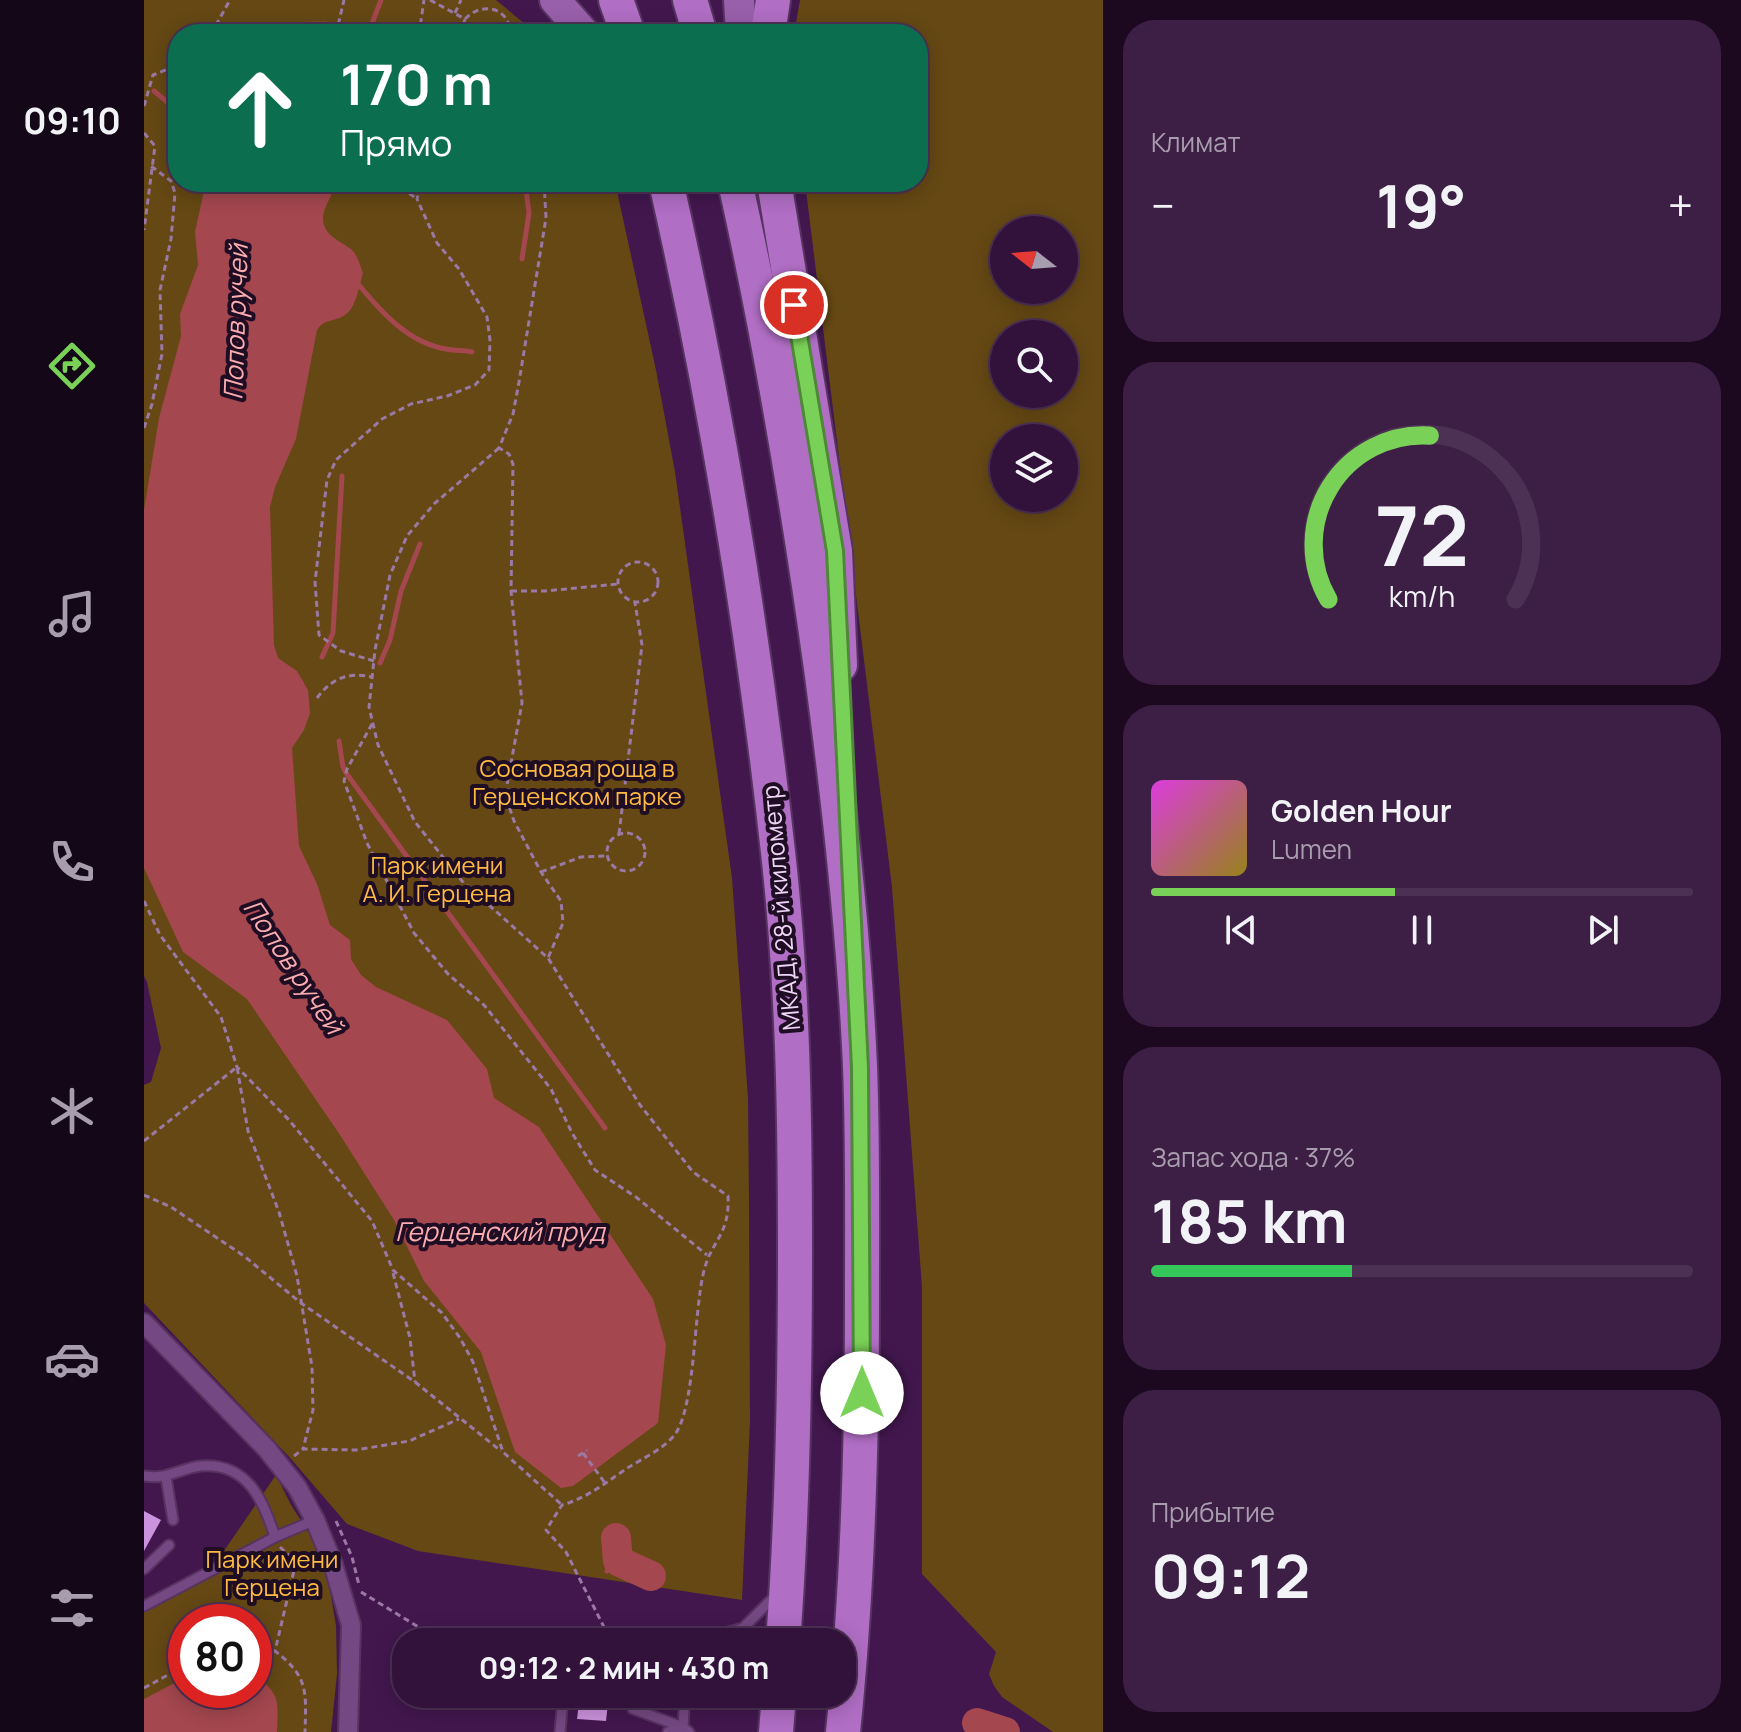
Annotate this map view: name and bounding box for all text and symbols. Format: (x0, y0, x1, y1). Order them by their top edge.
text: 170 m (340, 45, 493, 122)
icon: ahead (208, 56, 312, 160)
text: 09:10 (23, 96, 121, 145)
text: Прямо (340, 118, 452, 167)
text: Климат (1151, 124, 1241, 160)
text: 19° (1376, 164, 1466, 246)
text: − (1151, 175, 1175, 235)
text: + (1668, 175, 1693, 235)
north arrow (990, 216, 1078, 304)
map controls (990, 216, 1078, 512)
water label: Попов ручей (214, 242, 256, 400)
pin (760, 271, 828, 339)
icon: arrive (772, 283, 816, 327)
button: search (990, 320, 1078, 408)
icon: directions (44, 338, 100, 394)
button: layers (990, 424, 1078, 512)
text: 72 (1375, 476, 1469, 590)
text: km/h (1389, 577, 1455, 616)
icon: music (44, 586, 100, 642)
park label: Сосновая роща в Герценском парке (472, 751, 682, 812)
street label: МКАД, 28-й километр (753, 784, 807, 1032)
text: Golden Hour (1271, 790, 1452, 831)
text: Lumen (1271, 831, 1352, 867)
icon: phone (44, 834, 100, 890)
park label: Парк имени А. И. Герцена (362, 848, 512, 909)
water label: Попов ручей (236, 892, 354, 1042)
icon: previous (1219, 908, 1263, 952)
icon: pause (1400, 908, 1444, 952)
icon: next (1581, 908, 1625, 952)
icon: climate (44, 1083, 100, 1139)
text: Запас хода · 37% (1151, 1139, 1356, 1175)
text: 185 km (1151, 1179, 1347, 1261)
water label: Герценский пруд (395, 1213, 606, 1249)
icon: car (44, 1331, 100, 1387)
position arrow (820, 1351, 904, 1435)
text: Прибытие (1151, 1494, 1275, 1530)
text: 09:12 (1151, 1534, 1310, 1616)
park label: Парк имени Герцена (206, 1542, 338, 1603)
icon: filters (44, 1580, 100, 1636)
speed limit sign: 80 (168, 1604, 272, 1708)
text: 09:12 · 2 мин · 430 m (479, 1647, 769, 1688)

